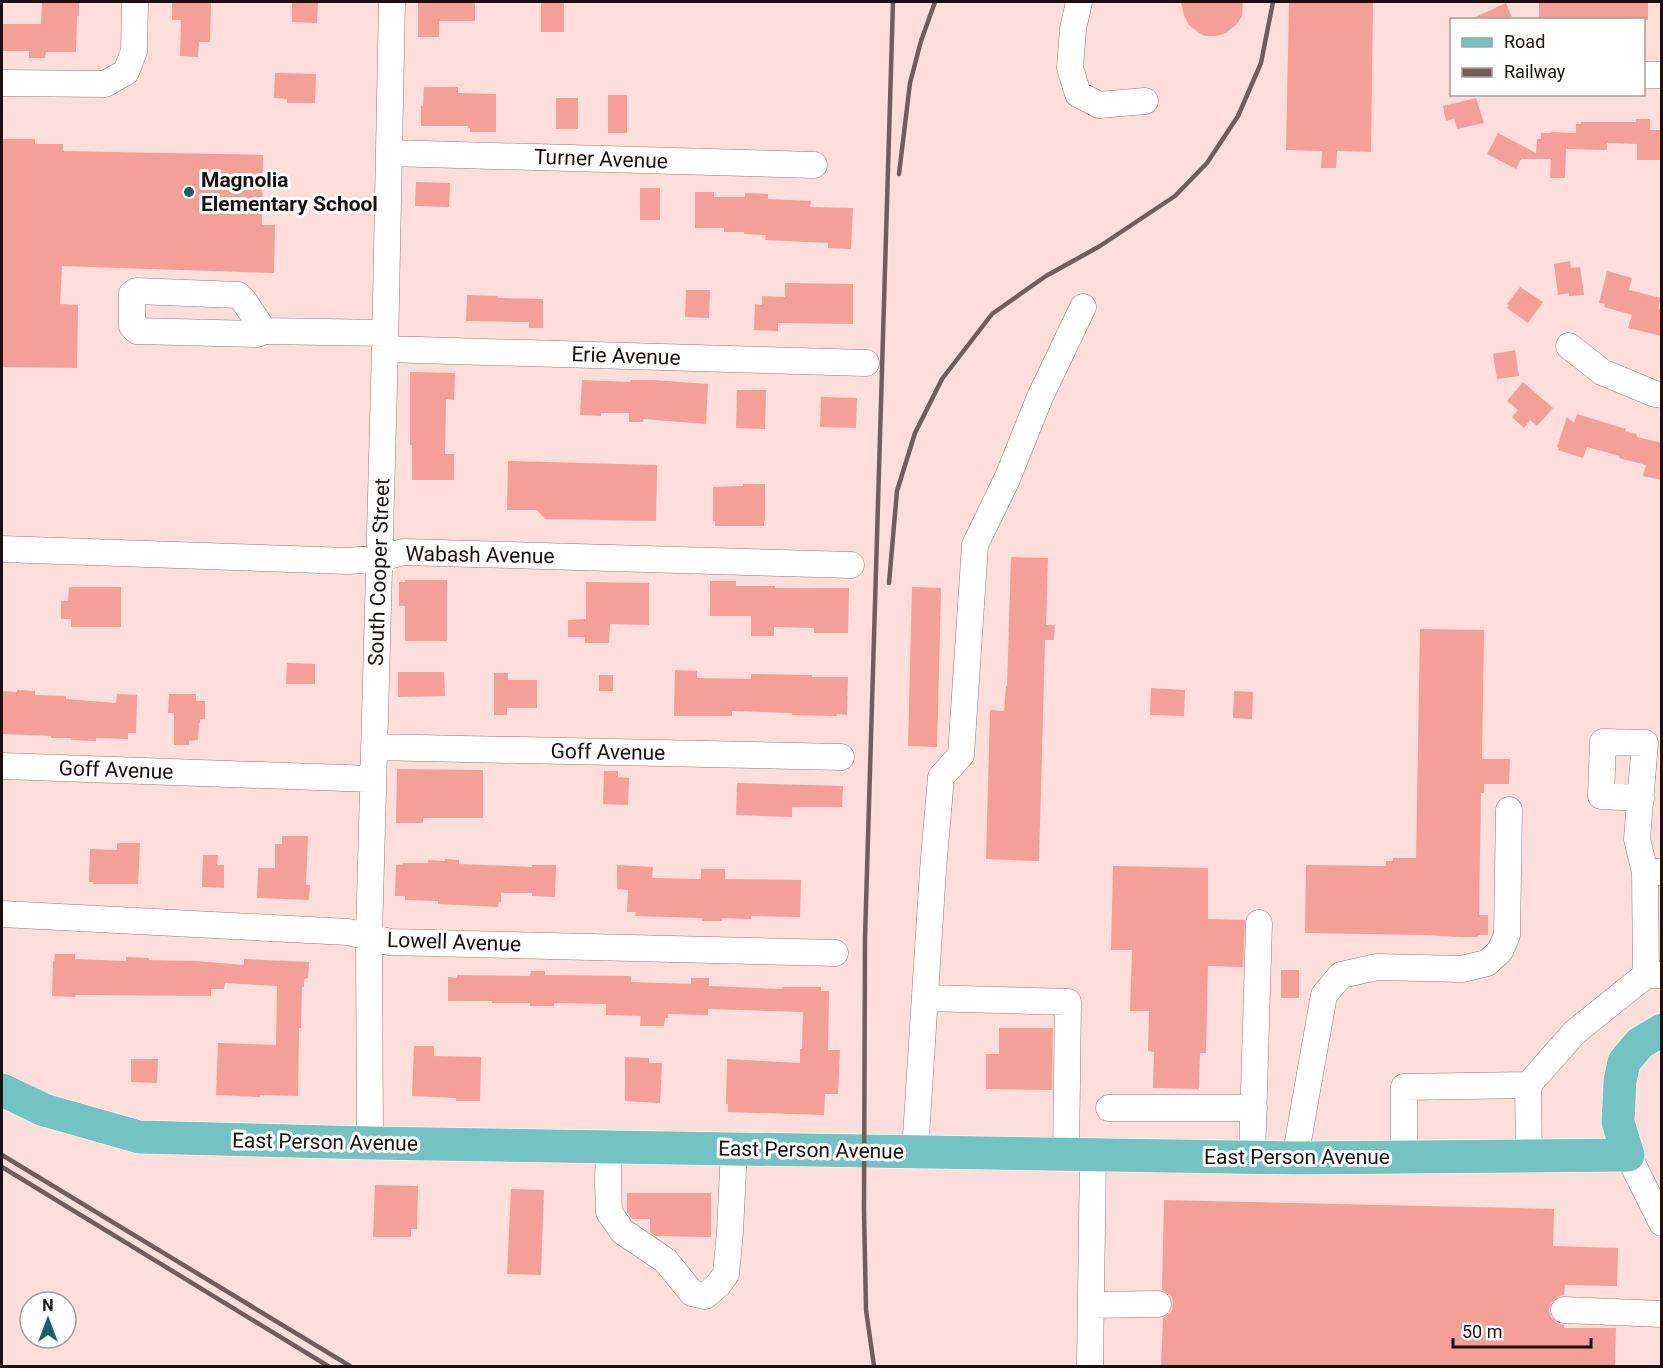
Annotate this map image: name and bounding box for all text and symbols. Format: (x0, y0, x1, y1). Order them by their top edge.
legend (1450, 18, 1645, 96)
text: Road (1504, 31, 1545, 52)
text: Railway (1504, 61, 1566, 82)
street label: Turner Avenue (534, 145, 668, 173)
place label: Magnolia Elementary School (201, 168, 378, 216)
marker: Magnolia Elementary School (182, 185, 196, 199)
street label: Erie Avenue (571, 342, 681, 370)
street label: South Cooper Street (364, 478, 394, 666)
street label: Wabash Avenue (405, 542, 555, 568)
street label: Goff Avenue (550, 739, 666, 765)
street label: Goff Avenue (58, 756, 174, 784)
street label: Lowell Avenue (386, 928, 522, 956)
street label: East Person Avenue (232, 1128, 418, 1156)
street label: East Person Avenue (718, 1136, 904, 1164)
street label: East Person Avenue (1204, 1145, 1390, 1169)
north arrow (18, 1290, 78, 1350)
text: N (42, 1296, 54, 1315)
scale bar (1453, 1311, 1591, 1349)
text: 50 m (1462, 1321, 1502, 1342)

